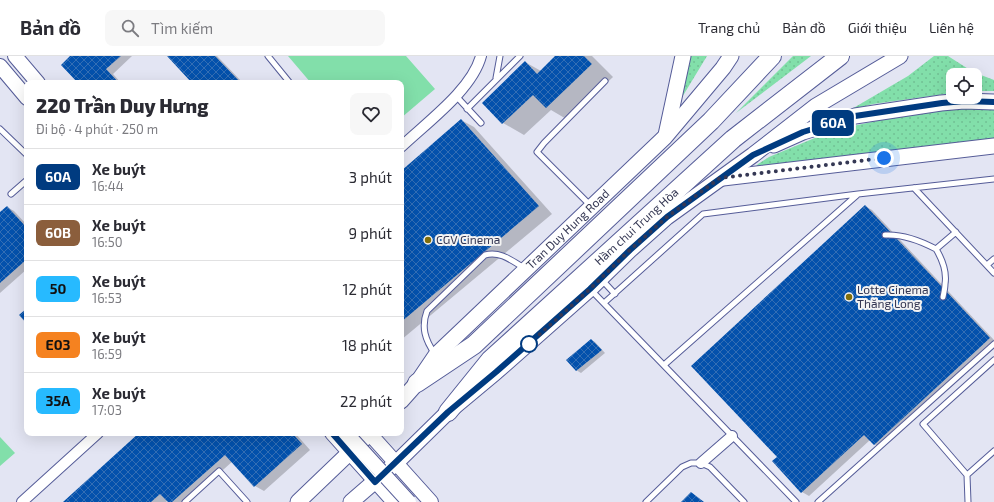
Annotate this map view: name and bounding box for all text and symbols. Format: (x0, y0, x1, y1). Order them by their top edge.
search box (105, 10, 385, 46)
text: Bản đồ (20, 16, 81, 39)
icon: search (119, 17, 141, 39)
text: Tìm kiếm (151, 19, 213, 37)
text: Trang chủ (698, 19, 760, 36)
text: Bản đồ (782, 19, 826, 36)
text: Giới thiệu (848, 19, 907, 36)
text: Liên hệ (929, 19, 974, 36)
map controls (946, 68, 982, 104)
button: locate (946, 68, 982, 104)
button: heart (350, 93, 392, 135)
text: 220 Trần Duy Hưng (36, 94, 209, 117)
line badge: 60A (810, 110, 856, 136)
text: 60A (820, 114, 846, 131)
text: Đi bộ · 4 phút · 250 m (36, 121, 158, 137)
your location (874, 148, 894, 168)
text: Xe buýt (92, 160, 146, 178)
text: 60A (45, 168, 71, 185)
text: 3 phút (349, 168, 392, 186)
text: 16:44 (92, 178, 124, 194)
street label: Hầm chui Trung Hòa (591, 184, 681, 268)
street label: Tran Duy Hung Road (523, 186, 612, 272)
text: Xe buýt (92, 216, 146, 234)
text: 60B (45, 224, 71, 241)
text: 9 phút (348, 224, 392, 242)
place label: CGV Cinema (436, 232, 500, 246)
text: 16:50 (92, 234, 123, 250)
marker: CGV Cinema (423, 235, 433, 245)
text: Xe buýt (92, 272, 146, 290)
text: 50 (50, 280, 66, 297)
text: 12 phút (343, 280, 392, 298)
place label: Lotte Cinema Thăng Long (857, 282, 929, 310)
text: 16:53 (92, 290, 122, 306)
marker: Lotte Cinema Thăng Long (844, 292, 854, 302)
text: Xe buýt (92, 328, 146, 346)
unlabelled marker (520, 335, 538, 353)
text: E03 (46, 336, 70, 353)
text: 18 phút (342, 336, 392, 354)
text: 16:59 (92, 346, 122, 362)
text: Xe buýt (92, 384, 146, 402)
text: 35A (46, 392, 70, 409)
text: 22 phút (340, 392, 392, 410)
text: 17:03 (92, 402, 122, 418)

